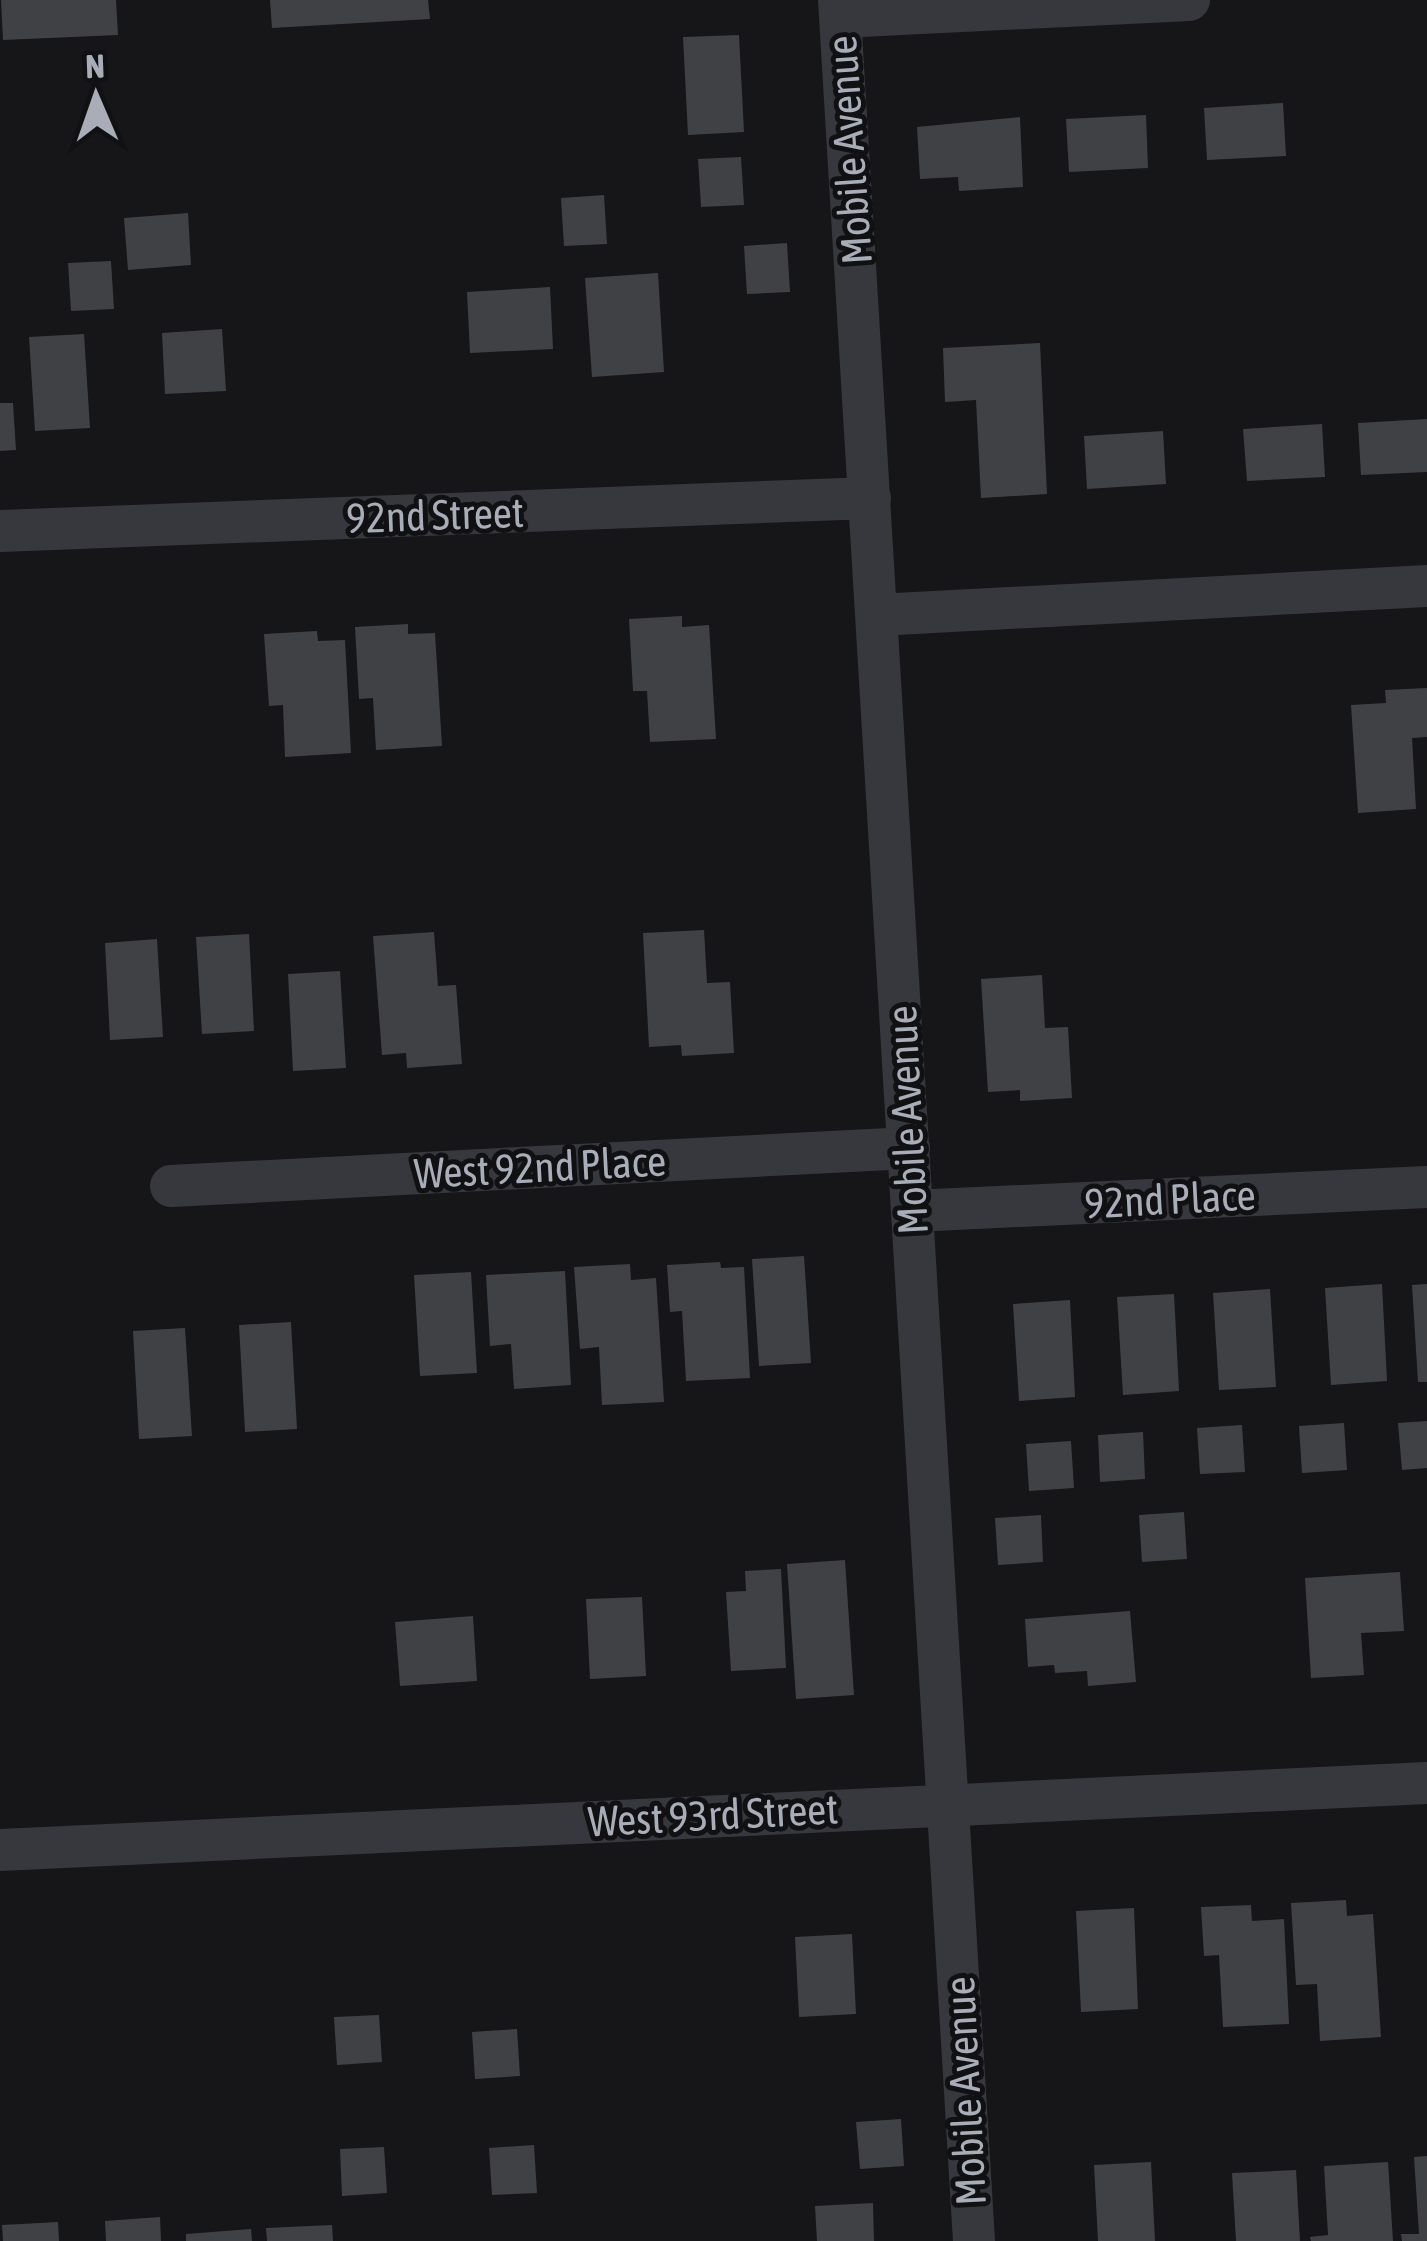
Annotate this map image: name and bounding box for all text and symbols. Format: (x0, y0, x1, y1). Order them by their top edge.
street label: Mobile Avenue (817, 34, 881, 266)
north arrow (36, 36, 156, 156)
text: N (85, 47, 105, 85)
street label: 92nd Street (345, 488, 525, 542)
street label: Mobile Avenue (877, 1004, 937, 1236)
street label: West 92nd Place (413, 1136, 667, 1198)
street label: 92nd Place (1083, 1171, 1257, 1227)
street label: West 93rd Street (587, 1784, 839, 1846)
street label: Mobile Avenue (935, 1975, 995, 2207)

